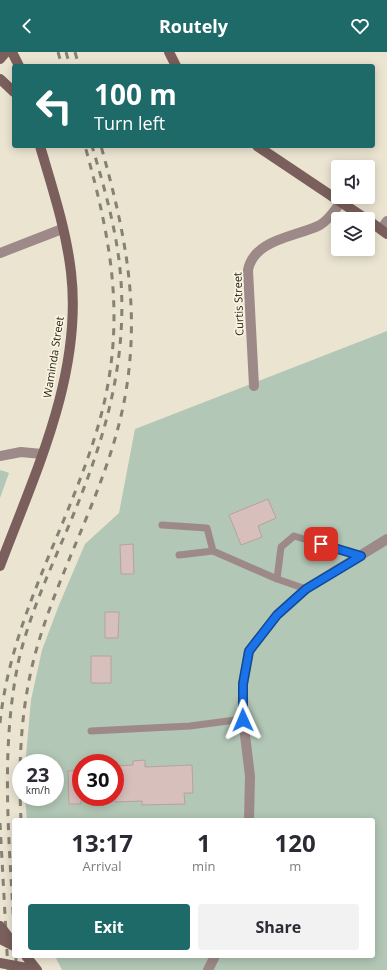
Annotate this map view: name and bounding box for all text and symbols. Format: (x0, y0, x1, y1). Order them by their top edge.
text: Routely (159, 14, 228, 38)
icon: back (16, 15, 38, 37)
icon: heart (349, 15, 371, 37)
text: 100 m (94, 75, 177, 113)
icon: left (28, 80, 80, 132)
text: Turn left (94, 111, 165, 135)
map controls (331, 160, 375, 256)
button: sound (331, 160, 375, 204)
button: layers (331, 212, 375, 256)
street label: Curtis Street (229, 272, 247, 336)
street label: Waminda Street (39, 315, 67, 399)
pin (304, 527, 338, 561)
icon: arrive (310, 533, 332, 555)
position arrow (222, 699, 264, 741)
speed limit sign: 30 (72, 754, 124, 806)
text: 23 (27, 761, 49, 788)
text: km/h (26, 783, 50, 797)
text: 13:17 (71, 826, 133, 859)
text: 1 (197, 826, 211, 859)
text: 120 (275, 826, 316, 859)
text: Arrival (82, 857, 122, 875)
text: min (192, 857, 215, 875)
text: m (289, 857, 301, 875)
button: Exit (28, 904, 190, 950)
button: Share (198, 904, 359, 950)

